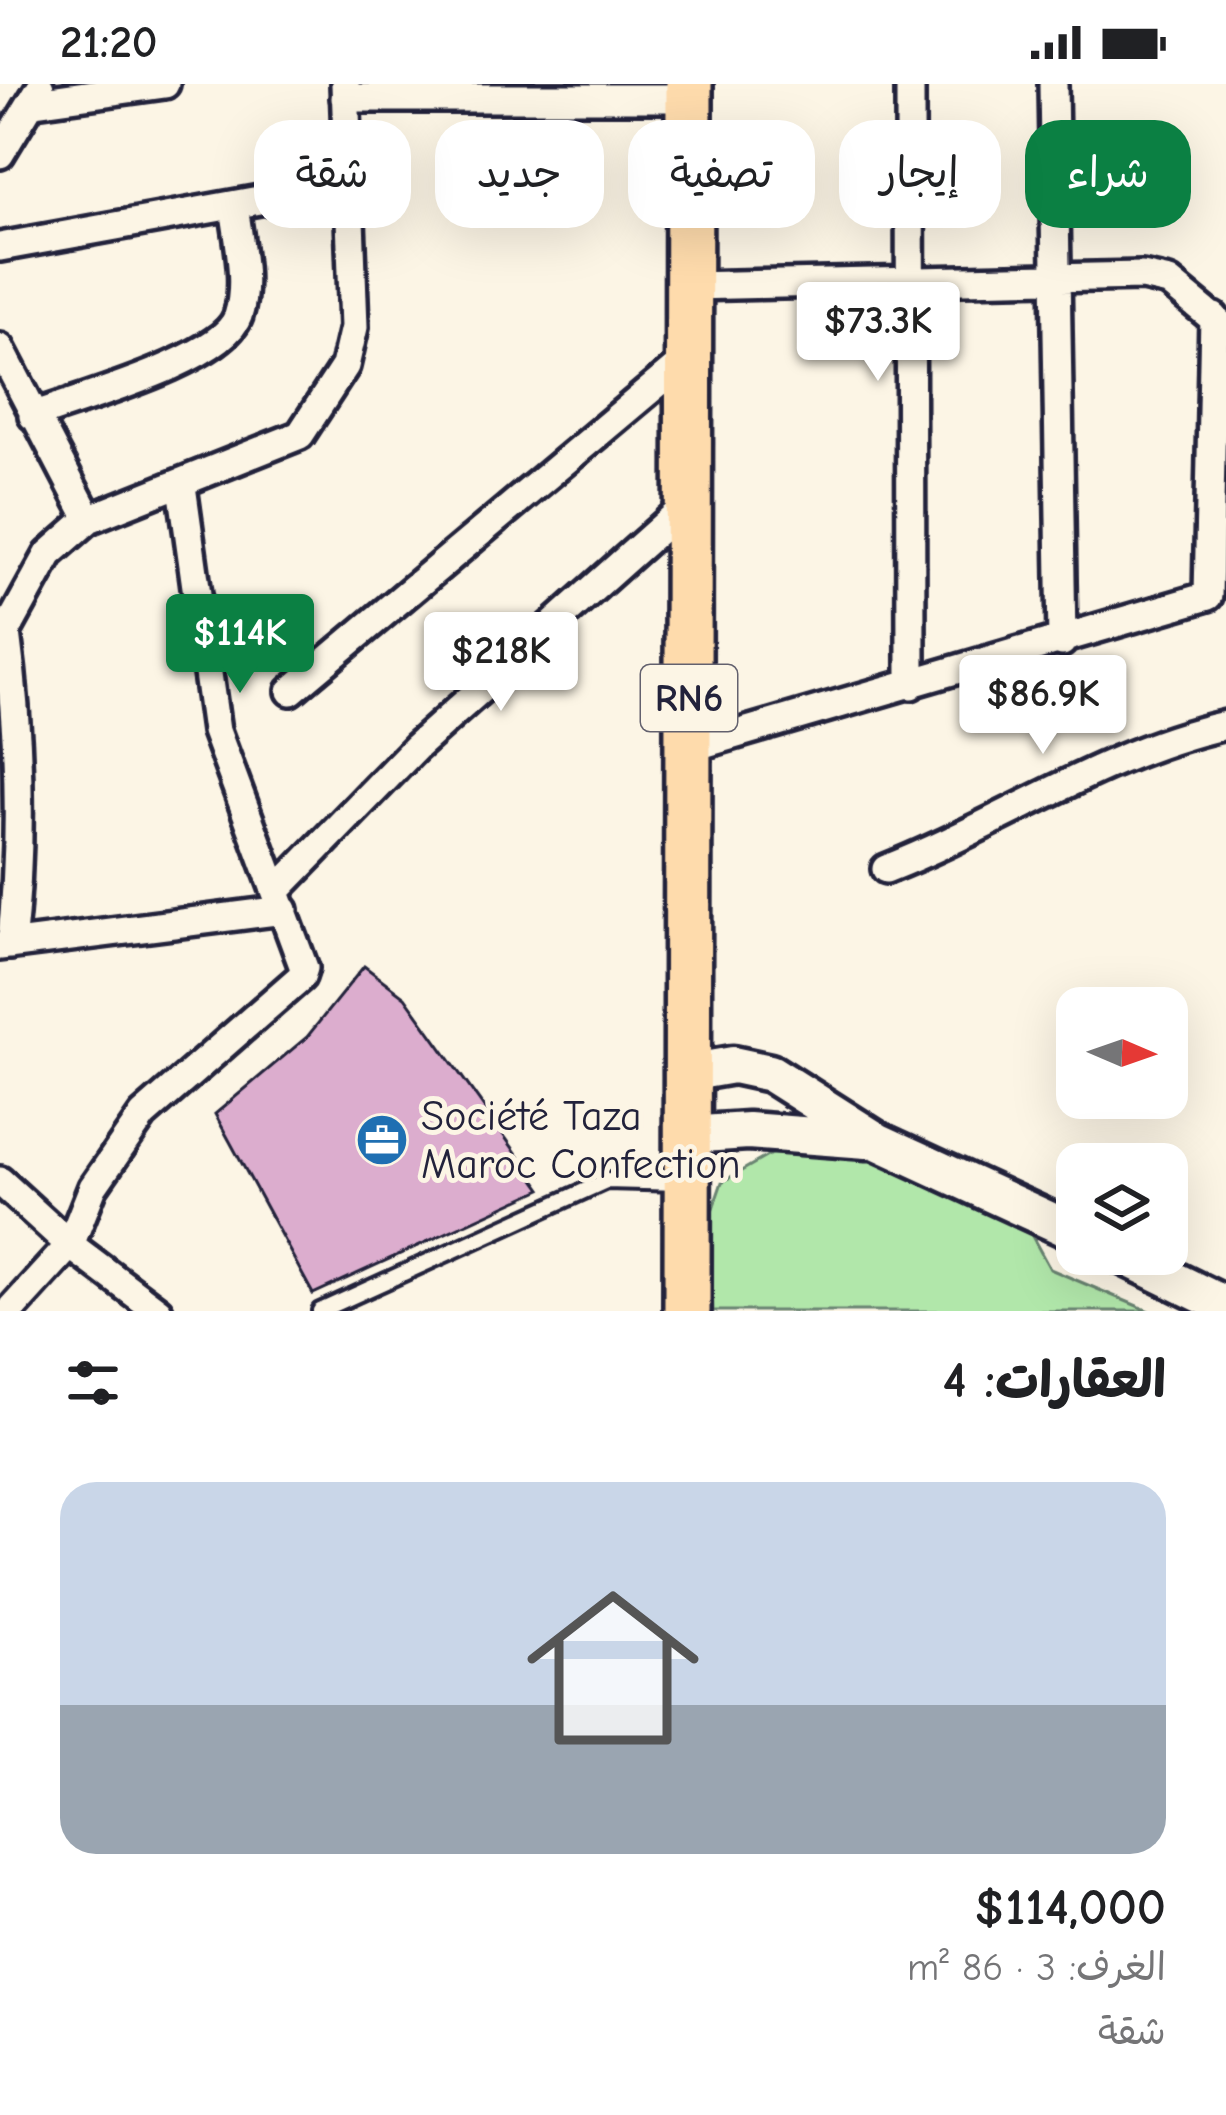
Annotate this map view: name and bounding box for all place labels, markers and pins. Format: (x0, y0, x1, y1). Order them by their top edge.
pin: $73.3K (780, 282, 976, 384)
pin: $114K (156, 594, 324, 696)
pin: $218K (417, 612, 585, 714)
pin: $86.9K (945, 655, 1141, 757)
place label: Société Taza Maroc Confection (421, 1092, 741, 1189)
office icon: Société Taza Maroc Confection (354, 1112, 410, 1168)

